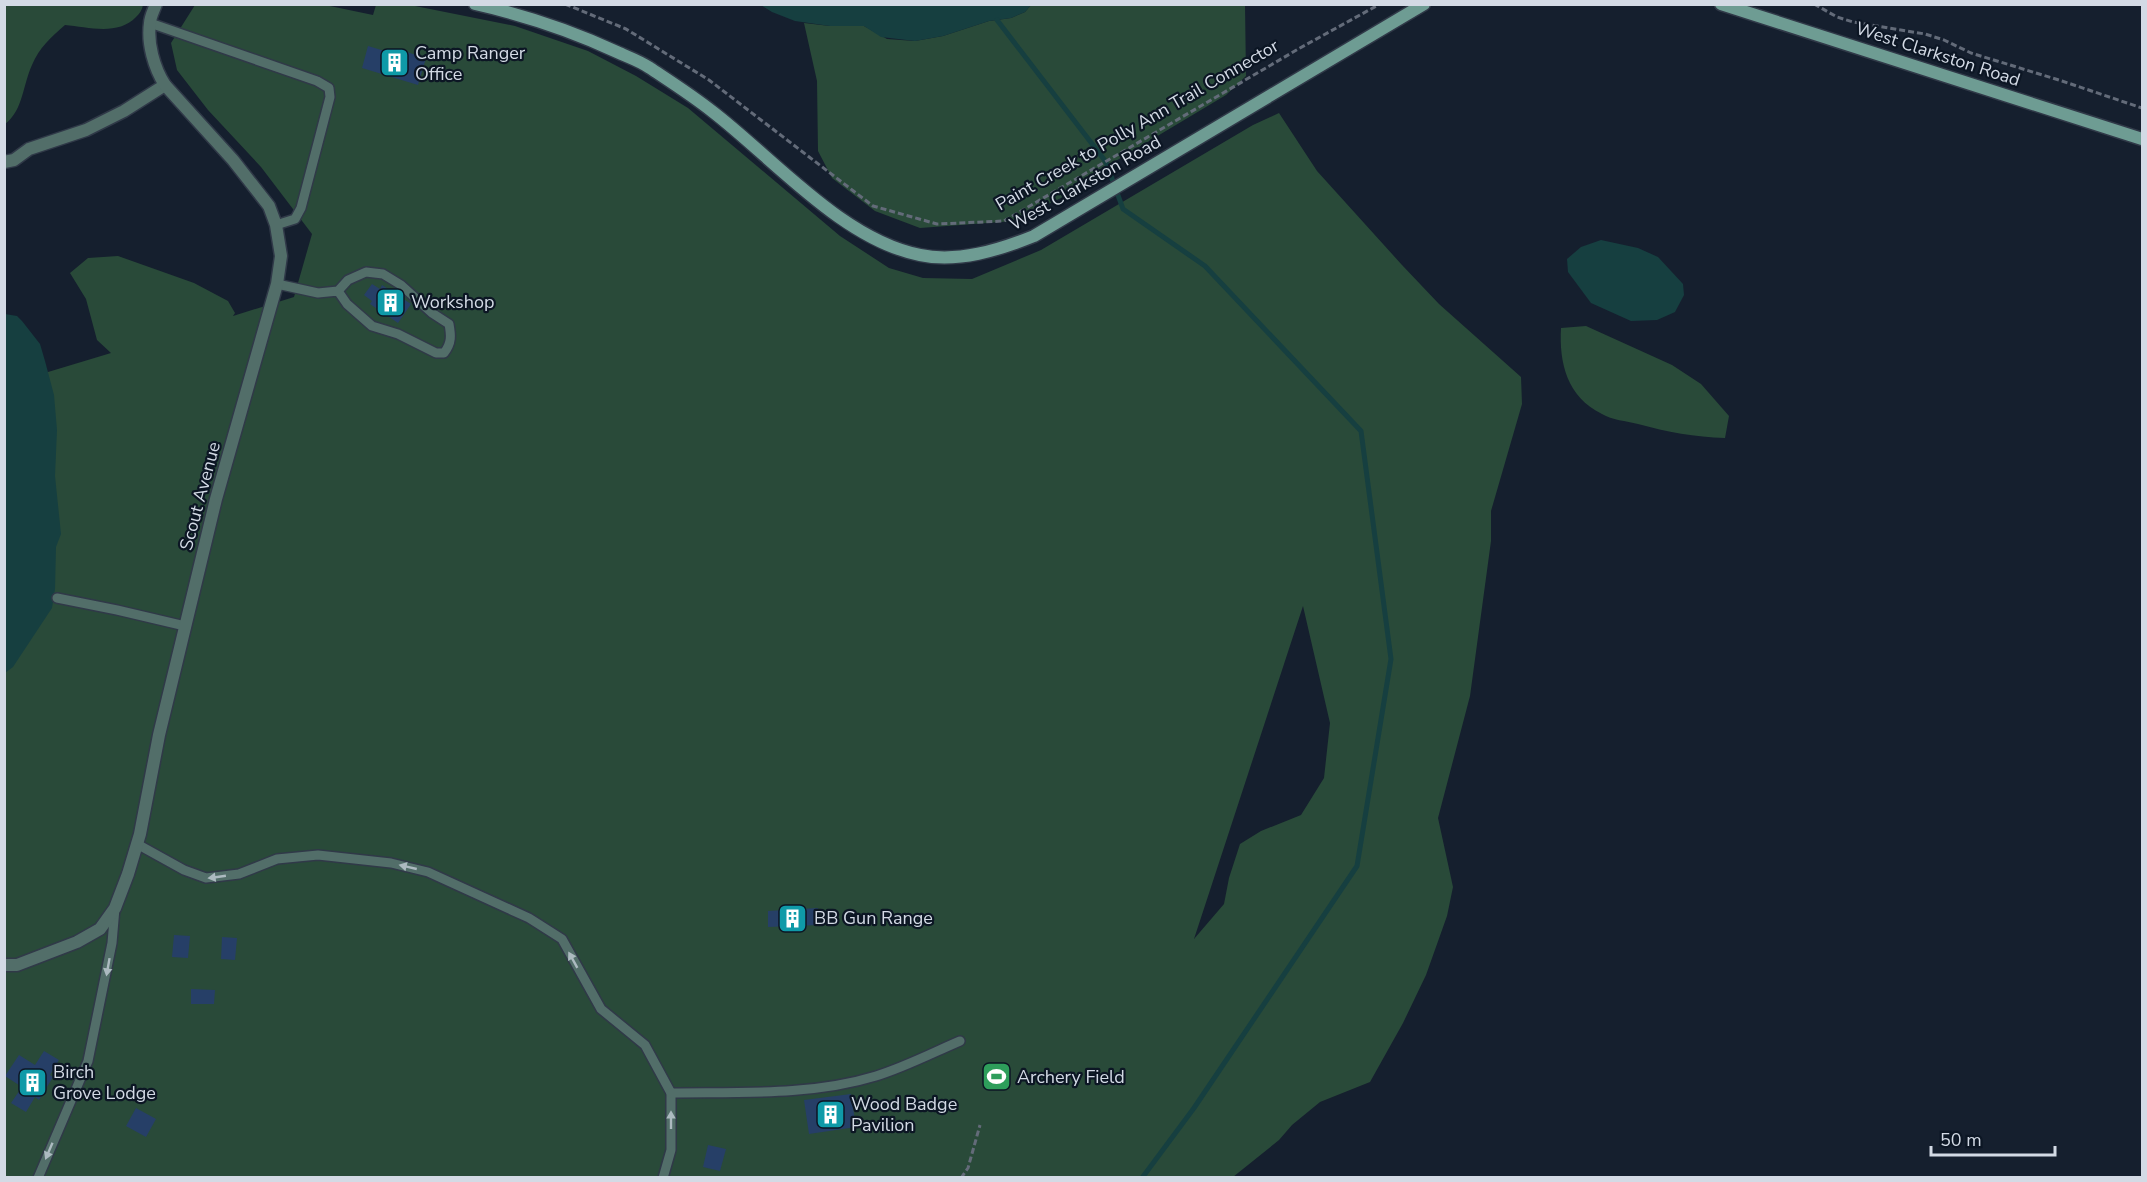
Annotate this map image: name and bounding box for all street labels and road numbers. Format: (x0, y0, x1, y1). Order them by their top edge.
street label: West Clarkston Road (1853, 16, 2023, 92)
street label: Paint Creek to Polly Ann Trail Connector (991, 33, 1284, 216)
street label: West Clarkston Road (1005, 130, 1165, 236)
street label: Scout Avenue (174, 439, 226, 553)

